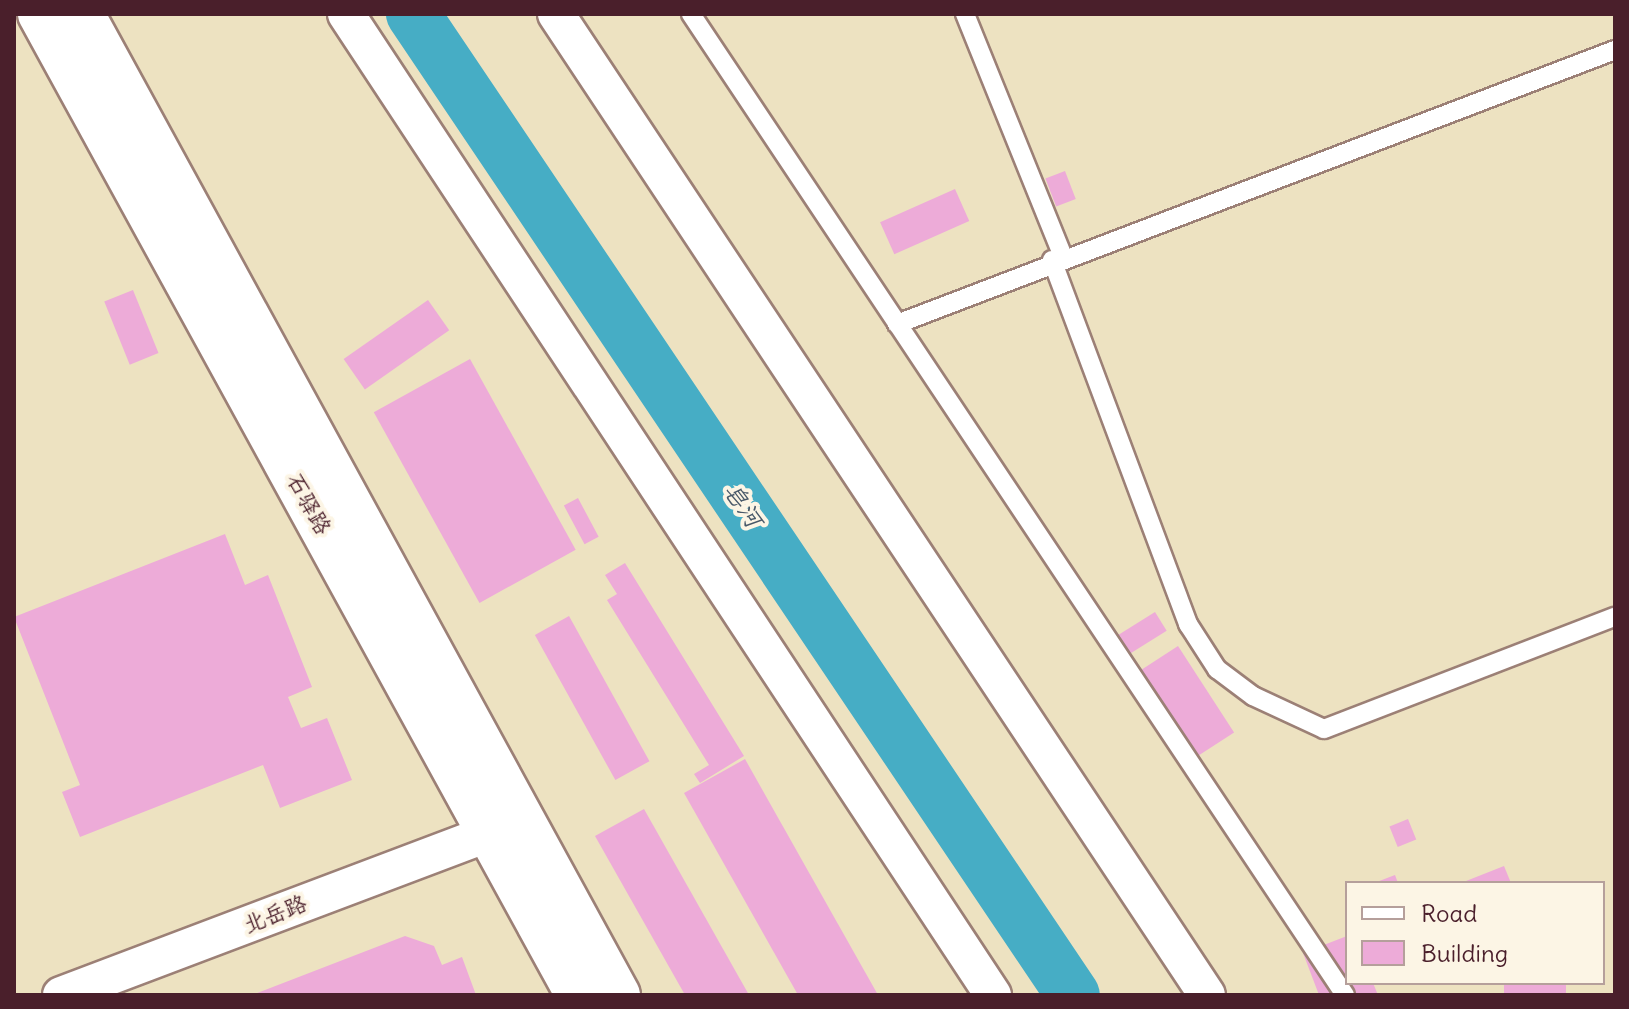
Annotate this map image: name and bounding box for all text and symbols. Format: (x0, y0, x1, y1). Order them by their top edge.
street label: 石驿路 (281, 469, 337, 539)
water label: 皂河 (718, 477, 768, 533)
legend (1345, 881, 1605, 985)
street label: 北岳路 (239, 890, 311, 938)
text: Road (1421, 898, 1477, 928)
text: Building (1421, 938, 1508, 968)

